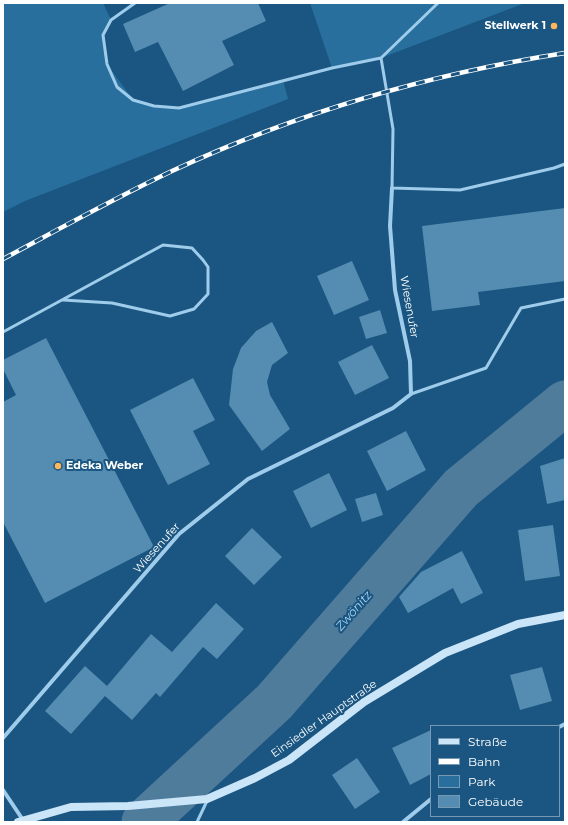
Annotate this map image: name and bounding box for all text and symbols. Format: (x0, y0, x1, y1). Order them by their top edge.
place label: Stellwerk 1 (484, 19, 546, 33)
marker: Stellwerk 1 (549, 21, 559, 31)
street label: Wiesenufer (397, 275, 421, 339)
place label: Edeka Weber (66, 459, 143, 473)
marker: Edeka Weber (53, 461, 63, 471)
street label: Wiesenufer (131, 520, 183, 576)
water label: Zwönitz (333, 588, 375, 634)
street label: Einsiedler Hauptstraße (269, 677, 379, 761)
legend (430, 725, 560, 817)
text: Straße (468, 734, 507, 749)
text: Bahn (468, 754, 500, 769)
text: Park (468, 774, 495, 789)
text: Gebäude (468, 794, 523, 809)

